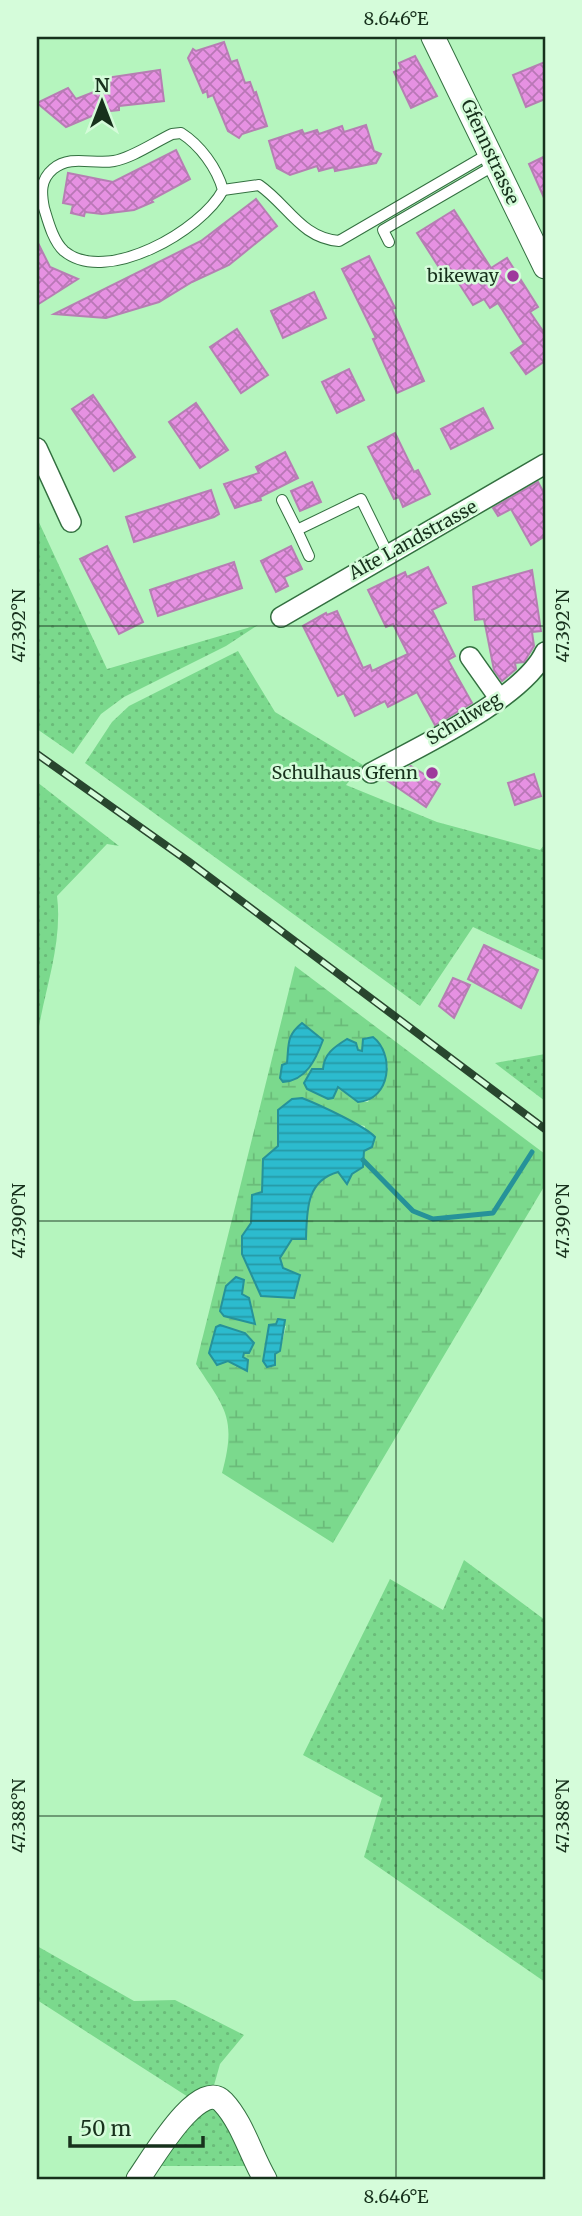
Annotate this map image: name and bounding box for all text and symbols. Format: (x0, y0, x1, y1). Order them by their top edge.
text: 8.646°E (364, 7, 429, 30)
north arrow (66, 66, 136, 136)
text: N (94, 73, 110, 97)
street label: Gfennstrasse (456, 96, 525, 208)
place label: bikeway (426, 264, 500, 287)
marker: bikeway (505, 268, 521, 284)
street label: Alte Landstrasse (344, 495, 481, 585)
text: 47.392°N (7, 589, 30, 663)
text: 47.392°N (551, 589, 574, 663)
street label: Schulweg (422, 687, 505, 750)
place label: Schulhaus Gfenn (272, 761, 418, 784)
marker: Schulhaus Gfenn (424, 765, 440, 781)
text: 47.390°N (7, 1183, 30, 1259)
text: 47.390°N (551, 1183, 574, 1259)
text: 47.388°N (7, 1779, 30, 1853)
text: 47.388°N (551, 1779, 574, 1853)
scale bar (70, 2104, 203, 2148)
text: 50 m (80, 2115, 131, 2142)
text: 8.646°E (364, 2185, 429, 2208)

